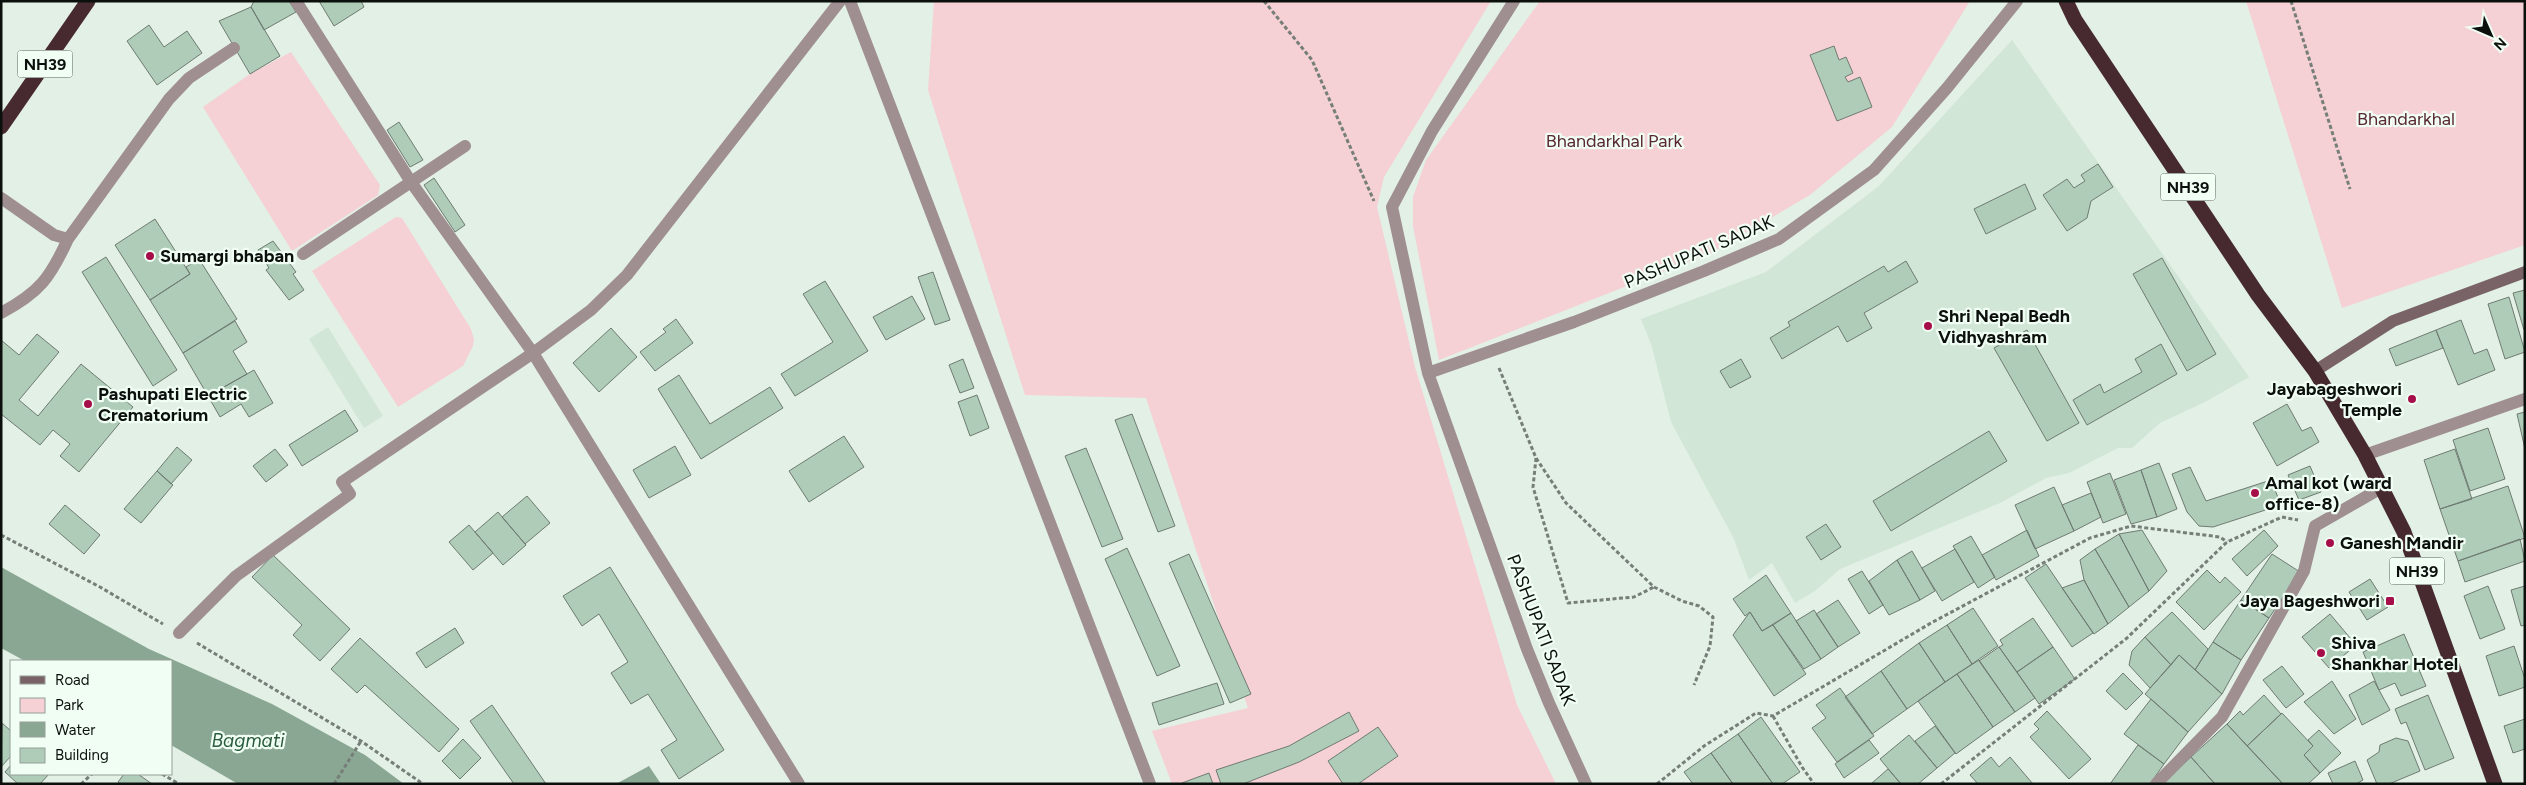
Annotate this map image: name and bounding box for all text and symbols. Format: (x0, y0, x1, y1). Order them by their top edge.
north arrow (2466, 10, 2516, 60)
text: N (2490, 34, 2510, 54)
road number: NH39 (18, 51, 72, 78)
park label: Bhandarkhal (2357, 108, 2455, 130)
park label: Bhandarkhal Park (1546, 130, 1683, 152)
road number: NH39 (2160, 173, 2216, 200)
street label: PASHUPATI SADAK (1621, 211, 1777, 293)
place label: Sumargi bhaban (160, 245, 294, 267)
marker: Sumargi bhaban (144, 250, 156, 262)
place label: Shri Nepal Bedh Vidhyashram (1938, 305, 2070, 348)
marker: Shri Nepal Bedh Vidhyashram (1922, 320, 1934, 332)
place label: Jayabageshwori Temple (2267, 378, 2402, 421)
place label: Pashupati Electric Crematorium (98, 383, 247, 426)
marker: Jayabageshwori Temple (2406, 393, 2418, 405)
marker: Pashupati Electric Crematorium (82, 398, 94, 410)
place label: Amal kot (ward office-8) (2265, 472, 2392, 515)
marker: Amal kot (ward office-8) (2249, 487, 2261, 499)
place label: Ganesh Mandir (2340, 532, 2464, 554)
marker: Ganesh Mandir (2324, 537, 2336, 549)
street label: PASHUPATI SADAK (1502, 551, 1580, 709)
road number: NH39 (2390, 558, 2444, 584)
place label: Jaya Bageshwori (2240, 590, 2380, 612)
marker: Jaya Bageshwori (2384, 595, 2396, 607)
place label: Shiva Shankhar Hotel (2331, 632, 2458, 675)
marker: Shiva Shankhar Hotel (2315, 647, 2327, 659)
legend (10, 660, 172, 775)
text: Road (55, 671, 90, 689)
text: Park (55, 696, 84, 714)
text: Water (55, 721, 95, 739)
water label: Bagmati (212, 729, 285, 752)
text: Building (55, 746, 109, 764)

